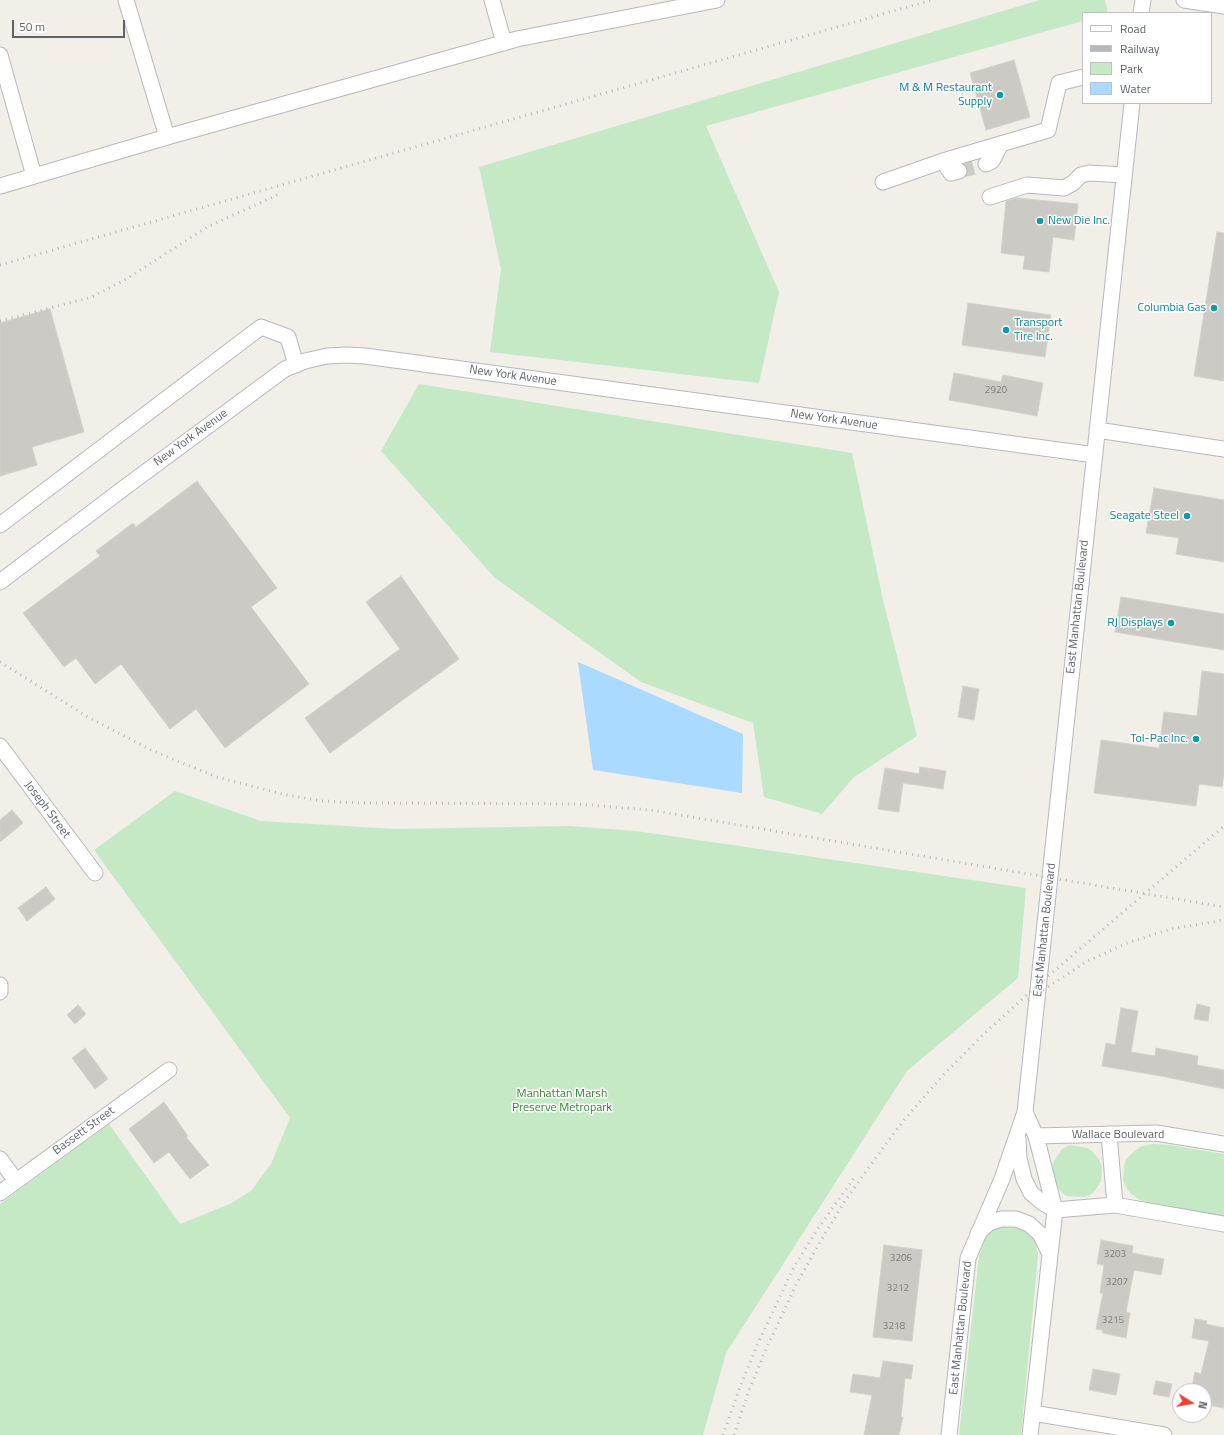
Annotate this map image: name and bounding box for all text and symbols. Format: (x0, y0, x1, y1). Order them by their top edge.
scale bar (14, 12, 127, 38)
legend (1082, 12, 1212, 104)
text: 50 m (19, 17, 45, 36)
text: Road (1120, 19, 1146, 38)
text: Railway (1120, 39, 1160, 58)
text: Park (1120, 59, 1143, 78)
text: Water (1120, 79, 1151, 98)
place label: M & M Restaurant Supply (899, 81, 992, 109)
marker: M & M Restaurant Supply (995, 90, 1005, 100)
place label: New Die Inc. (1048, 214, 1110, 228)
marker: New Die Inc. (1035, 216, 1045, 226)
place label: Columbia Gas (1138, 301, 1206, 315)
marker: Columbia Gas (1209, 303, 1219, 313)
place label: Transport Tire Inc. (1014, 316, 1062, 344)
marker: Transport Tire Inc. (1001, 325, 1011, 335)
street label: New York Avenue (468, 363, 558, 389)
house number: 2920 (985, 385, 1007, 397)
street label: New York Avenue (151, 406, 231, 470)
street label: New York Avenue (789, 407, 879, 433)
place label: Seagate Steel (1110, 509, 1179, 523)
marker: Seagate Steel (1182, 511, 1192, 521)
street label: East Manhattan Boulevard (1064, 539, 1092, 675)
place label: RJ Displays (1107, 616, 1163, 630)
marker: RJ Displays (1166, 618, 1176, 628)
place label: Tol-Pac Inc. (1130, 732, 1188, 746)
marker: Tol-Pac Inc. (1191, 734, 1201, 744)
street label: Joseph Street (21, 779, 73, 841)
street label: East Manhattan Boulevard (1031, 862, 1059, 998)
park label: Manhattan Marsh Preserve Metropark (512, 1087, 612, 1115)
street label: Bassett Street (50, 1104, 118, 1158)
street label: Wallace Boulevard (1072, 1128, 1164, 1142)
house number: 3203 (1104, 1249, 1126, 1261)
house number: 3206 (890, 1253, 912, 1265)
street label: East Manhattan Boulevard (947, 1260, 975, 1396)
house number: 3207 (1106, 1277, 1128, 1289)
house number: 3212 (887, 1283, 909, 1295)
house number: 3215 (1102, 1315, 1124, 1327)
house number: 3218 (883, 1321, 905, 1333)
north arrow (1172, 1383, 1212, 1423)
text: N (1194, 1400, 1211, 1410)

